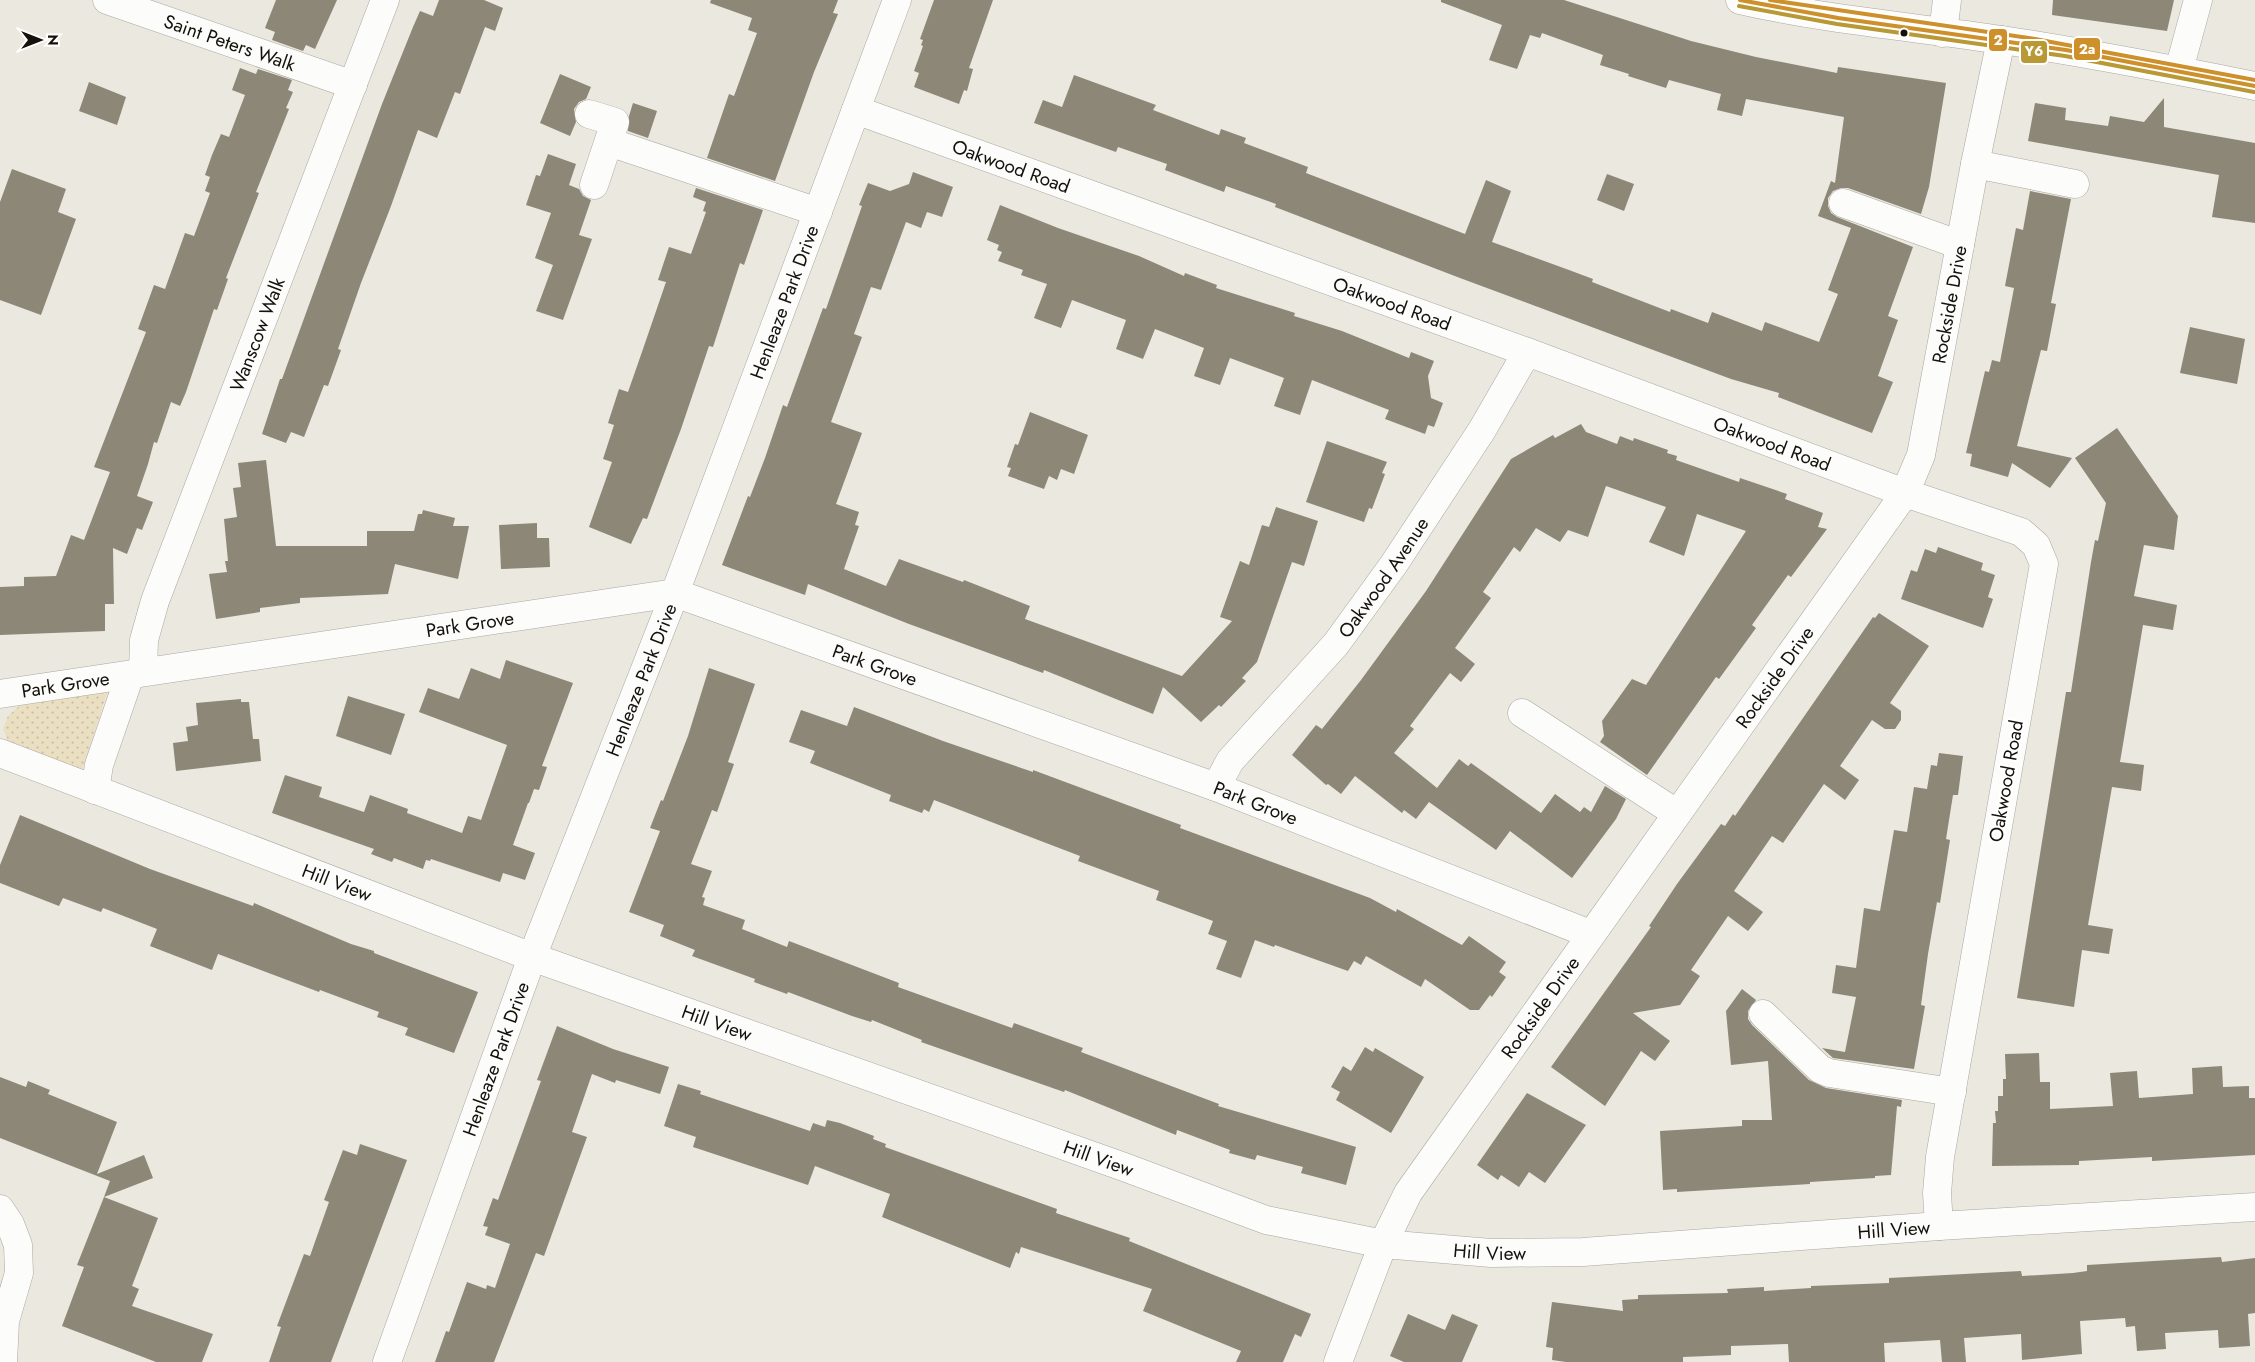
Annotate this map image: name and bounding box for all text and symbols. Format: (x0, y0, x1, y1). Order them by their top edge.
street label: Saint Peters Walk (160, 7, 300, 78)
north arrow (15, 15, 65, 65)
unlabelled marker (1899, 28, 1909, 38)
line badge: 2 (1988, 28, 2008, 52)
text: 2 (1993, 30, 2003, 50)
text: N (43, 34, 63, 46)
line badge: 2a (2073, 37, 2101, 61)
text: 2a (2079, 39, 2095, 59)
line badge: Y6 (2020, 40, 2048, 64)
text: Y6 (2024, 41, 2043, 61)
street label: Oakwood Road (948, 132, 1074, 200)
street label: Henleaze Park Drive (743, 221, 825, 383)
street label: Rockside Drive (1925, 243, 1973, 366)
street label: Oakwood Road (1329, 270, 1455, 337)
street label: Wanscow Walk (223, 273, 291, 395)
street label: Oakwood Road (1710, 409, 1835, 478)
street label: Oakwood Avenue (1331, 511, 1435, 643)
street label: Henleaze Park Drive (599, 599, 683, 760)
street label: Park Grove (424, 604, 516, 644)
street label: Rockside Drive (1729, 620, 1820, 734)
street label: Park Grove (829, 637, 921, 692)
street label: Park Grove (19, 664, 111, 704)
street label: Oakwood Road (1982, 718, 2030, 844)
street label: Park Grove (1210, 774, 1302, 831)
street label: Hill View (298, 857, 376, 908)
street label: Rockside Drive (1494, 950, 1586, 1064)
street label: Henleaze Park Drive (455, 978, 536, 1140)
street label: Hill View (678, 998, 756, 1048)
street label: Hill View (1060, 1133, 1138, 1183)
street label: Hill View (1857, 1213, 1931, 1245)
street label: Hill View (1452, 1236, 1526, 1267)

